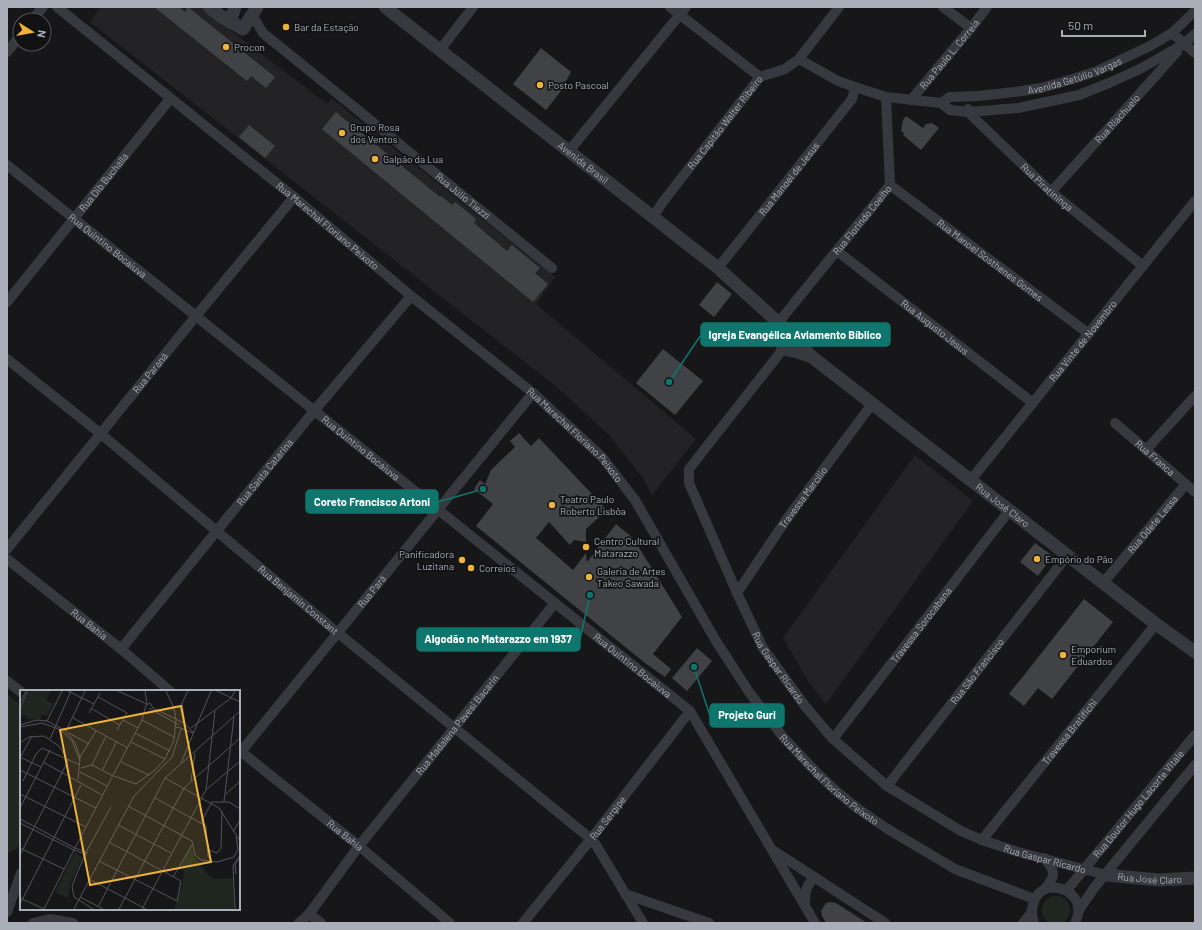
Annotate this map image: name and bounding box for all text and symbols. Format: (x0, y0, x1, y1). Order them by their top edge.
north arrow (12, 12, 52, 52)
scale bar (1062, 12, 1145, 38)
street label: Rua Paulo L. Correia (917, 17, 982, 91)
text: 50 m (1068, 18, 1093, 32)
place label: Bar da Estação (294, 21, 359, 33)
marker: Bar da Estação (281, 22, 291, 32)
text: N (35, 29, 49, 39)
place label: Procon (234, 41, 265, 53)
marker: Procon (221, 42, 231, 52)
street label: Avenida Getúlio Vargas (1027, 54, 1124, 96)
street label: Rua Capitão Walter Ribeiro (685, 73, 765, 171)
place label: Posto Pascoal (548, 79, 609, 91)
marker: Posto Pascoal (535, 80, 545, 90)
street label: Rua Riachuelo (1092, 92, 1142, 145)
place label: Grupo Rosa dos Ventos (350, 121, 400, 145)
marker: Grupo Rosa dos Ventos (337, 128, 347, 138)
street label: Avenida Brasil (556, 139, 611, 186)
street label: Rua Manoel de Jesus (756, 139, 822, 218)
street label: Rua Dib Buchalla (76, 150, 131, 214)
place label: Galpão da Lua (383, 153, 443, 165)
marker: Galpão da Lua (370, 154, 380, 164)
street label: Rua Piratininga (1019, 160, 1076, 213)
street label: Rua Júlio Tiezzi (433, 170, 493, 222)
street label: Rua Marechal Floriano Peixoto (274, 179, 381, 272)
street label: Rua Florindo Coelho (830, 182, 894, 257)
street label: Rua Quintino Bocaiuva (66, 211, 149, 280)
street label: Rua Manoel Sosthenes Gomes (935, 216, 1045, 303)
street label: Rua Augusto Jesus (899, 297, 971, 357)
street label: Rua Vinte de Novembro (1046, 298, 1119, 384)
callout: Igreja Evangélica Aviamento Bíblico (701, 323, 890, 346)
text: Igreja Evangélica Aviamento Bíblico (709, 328, 881, 341)
street label: Rua Paraná (130, 350, 170, 395)
street label: Rua Marechal Floriano Peixoto (525, 385, 625, 484)
street label: Rua Quintino Bocaiuva (319, 413, 402, 483)
street label: Rua Santa Catarina (234, 436, 295, 508)
street label: Rua Franca (1133, 437, 1177, 478)
street label: Travessa Marcílio (776, 464, 830, 531)
street label: Rua José Claro (973, 480, 1032, 530)
callout: Coreto Francisco Artoni (306, 490, 438, 513)
place label: Teatro Paulo Roberto Lisbôa (560, 493, 626, 517)
street label: Rua Odete Lessa (1125, 493, 1180, 555)
text: Coreto Francisco Artoni (314, 495, 430, 508)
marker: Teatro Paulo Roberto Lisbôa (547, 500, 557, 510)
place label: Centro Cultural Matarazzo (594, 535, 659, 559)
marker: Centro Cultural Matarazzo (581, 542, 591, 552)
place label: Panificadora Luzitana (399, 548, 454, 572)
place label: Empório do Pão (1045, 553, 1113, 565)
marker: Empório do Pão (1032, 554, 1042, 564)
marker: Panificadora Luzitana (457, 555, 467, 565)
place label: Correios (479, 562, 516, 574)
street label: Rua Benjamin Constant (256, 563, 341, 637)
marker: Correios (466, 563, 476, 573)
place label: Galeria de Artes Takeo Sawada (597, 565, 665, 589)
marker: Galeria de Artes Takeo Sawada (584, 572, 594, 582)
street label: Rua Pará (355, 573, 388, 610)
street label: Travessa Sorocabana (888, 585, 954, 665)
street label: Rua Bahia (69, 606, 110, 642)
callout: Algodão no Matarazzo em 1937 (417, 628, 580, 651)
street label: Rua Quintino Bocaiuva (591, 630, 674, 700)
street label: Rua Gaspar Ricardo (750, 630, 807, 706)
text: Algodão no Matarazzo em 1937 (424, 632, 572, 645)
street label: Rua São Francisco (948, 636, 1006, 706)
place label: Emporium Eduardos (1071, 643, 1116, 667)
marker: Emporium Eduardos (1058, 650, 1068, 660)
street label: Rua Madalena Pavesi Bacarin (413, 672, 501, 777)
inset map (20, 690, 240, 910)
street label: Travessa Bratifichi (1039, 697, 1099, 767)
callout: Projeto Guri (710, 704, 784, 727)
text: Projeto Guri (718, 708, 776, 721)
street label: Rua Marechal Floriano Peixoto (777, 731, 881, 827)
street label: Rua Doutor Hugo Lacorte Vitale (1090, 747, 1186, 860)
street label: Rua Sergipe (587, 793, 628, 842)
street label: Rua Bahia (325, 817, 366, 853)
street label: Rua Gaspar Ricardo (1002, 842, 1087, 876)
street label: Rua José Claro (1117, 870, 1182, 886)

